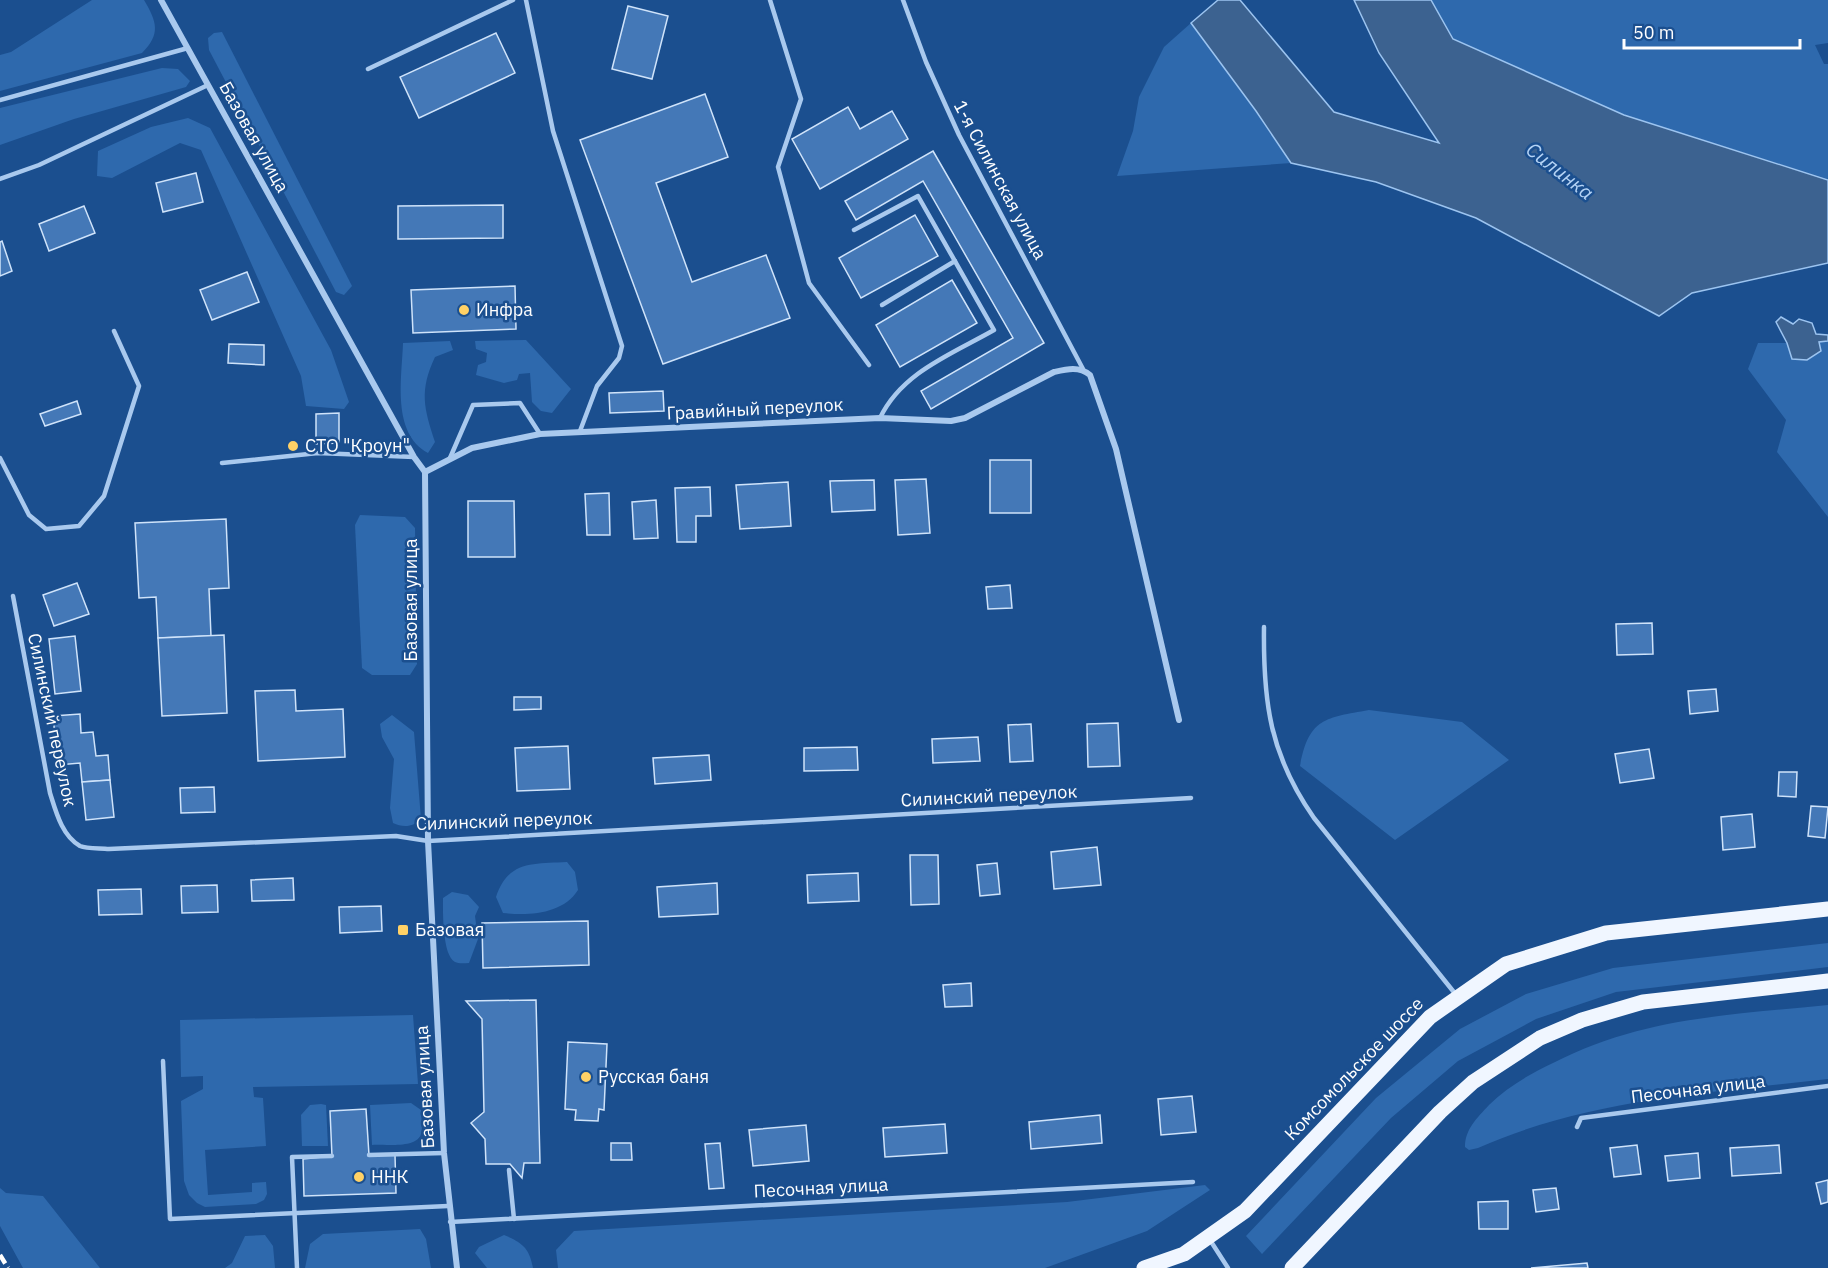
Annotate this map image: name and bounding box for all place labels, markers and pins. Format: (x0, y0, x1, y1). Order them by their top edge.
place label: Инфра (476, 298, 533, 321)
marker: Инфра (457, 303, 471, 317)
place label: СТО "Кроун" (305, 434, 410, 457)
marker: СТО "Кроун" (286, 439, 300, 453)
place label: Базовая (415, 918, 484, 941)
marker: Базовая (396, 923, 410, 937)
place label: Русская баня (598, 1065, 709, 1088)
marker: Русская баня (579, 1070, 593, 1084)
place label: ННК (371, 1165, 408, 1188)
marker: ННК (352, 1170, 366, 1184)

